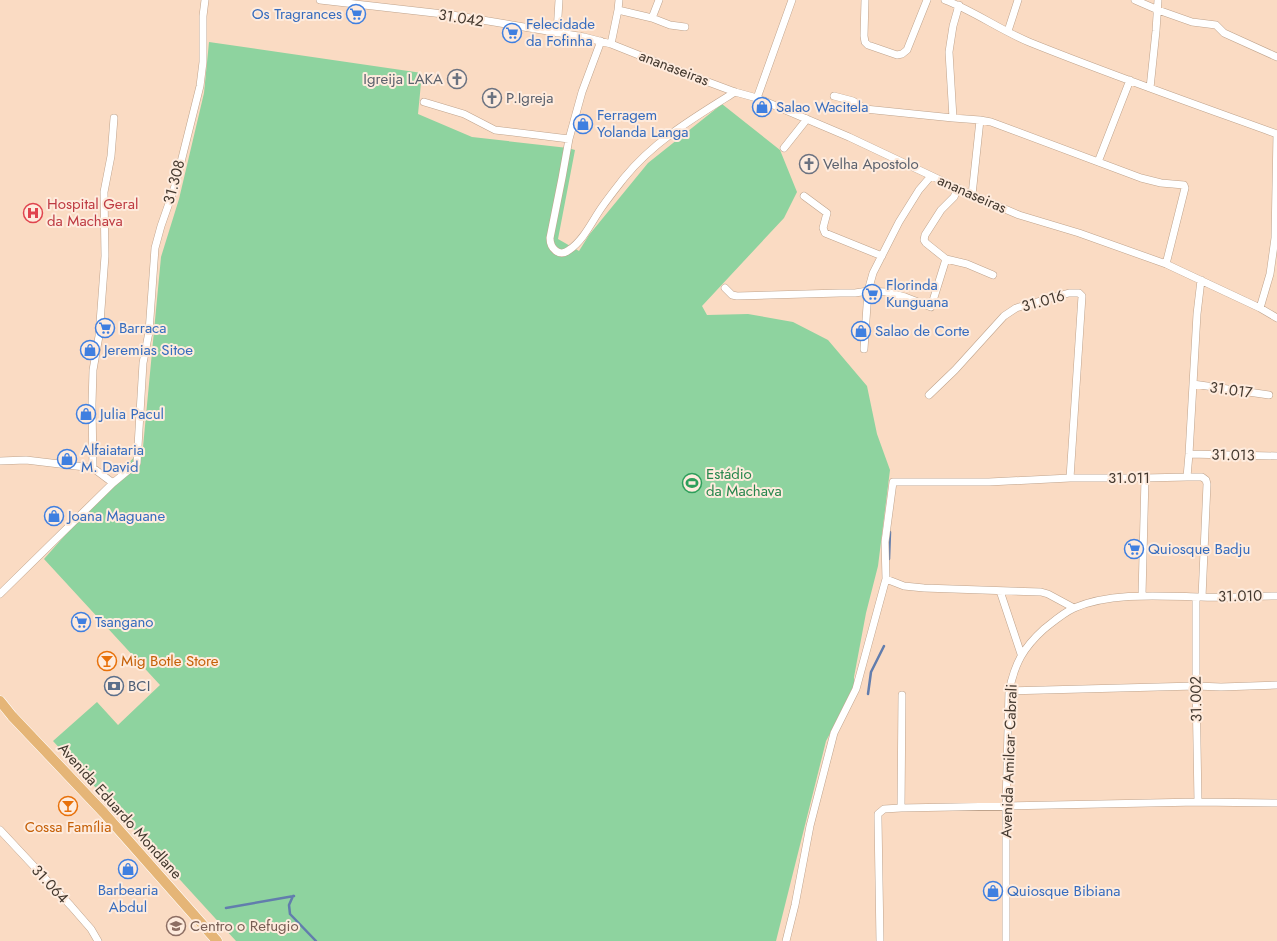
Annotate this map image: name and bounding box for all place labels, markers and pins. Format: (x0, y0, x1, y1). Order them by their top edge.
place label: Os Tragrances (252, 3, 342, 25)
supermarket icon: Os Tragrances (345, 3, 367, 25)
place label: Felecidade da Fofinha (526, 13, 595, 52)
supermarket icon: Felecidade da Fofinha (501, 22, 523, 44)
place label: Igreija LAKA (363, 68, 443, 90)
church icon: Igreija LAKA (446, 68, 468, 90)
church icon: P.Igreja (481, 87, 503, 109)
place label: P.Igreja (506, 87, 554, 109)
shop icon: Salao Wacitela (751, 96, 773, 118)
place label: Salao Wacitela (776, 96, 868, 118)
place label: Ferragem Yolanda Langa (597, 104, 689, 143)
shop icon: Ferragem Yolanda Langa (572, 113, 594, 135)
church icon: Velha Apostolo (798, 153, 820, 175)
place label: Velha Apostolo (823, 153, 919, 175)
place label: Hospital Geral da Machava (47, 193, 138, 232)
hospital icon: Hospital Geral da Machava (22, 202, 44, 224)
place label: Florinda Kunguana (886, 274, 949, 313)
supermarket icon: Florinda Kunguana (861, 283, 883, 305)
supermarket icon: Barraca (94, 317, 116, 339)
place label: Barraca (119, 317, 166, 339)
shop icon: Salao de Corte (850, 320, 872, 342)
place label: Salao de Corte (875, 320, 970, 342)
shop icon: Jeremias Sitoe (79, 339, 101, 361)
place label: Jeremias Sitoe (102, 339, 193, 361)
shop icon: Julia Pacul (75, 403, 97, 425)
place label: Julia Pacul (98, 403, 164, 425)
place label: Alfaiataria M. David (81, 439, 144, 478)
shop icon: Alfaiataria M. David (56, 448, 78, 470)
place label: Estádio da Machava (706, 463, 782, 502)
sports icon: Estádio da Machava (681, 472, 703, 494)
shop icon: Joana Maguane (43, 505, 65, 527)
place label: Joana Maguane (66, 505, 165, 527)
supermarket icon: Quiosque Badju (1123, 538, 1145, 560)
place label: Quiosque Badju (1148, 538, 1250, 560)
supermarket icon: Tsangano (70, 611, 92, 633)
place label: Tsangano (95, 611, 153, 633)
bar icon: Mig Botle Store (96, 650, 118, 672)
place label: Mig Botle Store (121, 650, 219, 672)
bank icon: BCI (103, 675, 125, 697)
place label: BCI (128, 675, 150, 697)
bar icon: Cossa Família (57, 795, 79, 817)
place label: Cossa Família (25, 816, 111, 838)
shop icon: Barbearia Abdul (117, 858, 139, 880)
place label: Barbearia Abdul (98, 879, 158, 918)
shop icon: Quiosque Bibiana (982, 880, 1004, 902)
place label: Quiosque Bibiana (1007, 880, 1121, 902)
school or university icon: Centro o Refugio (165, 915, 187, 937)
place label: Centro o Refugio (190, 915, 299, 937)

